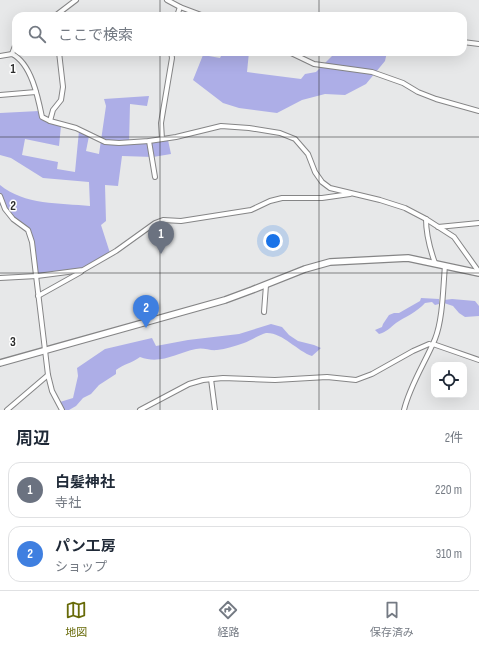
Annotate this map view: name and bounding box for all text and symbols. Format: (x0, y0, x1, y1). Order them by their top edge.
search box (12, 12, 467, 56)
icon: search (26, 23, 48, 45)
text: ここで検索 (58, 26, 133, 45)
text: 1 (10, 61, 16, 77)
text: 2 (10, 198, 16, 214)
pin: 1 (148, 221, 174, 254)
your location (263, 231, 283, 251)
pin: 2 (133, 295, 159, 328)
text: 3 (10, 334, 16, 350)
map controls (431, 362, 467, 398)
button: locate (431, 362, 467, 398)
text: 周辺 (16, 429, 50, 449)
text: 2件 (445, 430, 463, 446)
text: 白髪神社 (55, 473, 115, 492)
text: 1 (27, 482, 33, 498)
text: 220 m (435, 482, 462, 498)
text: 寺社 (55, 495, 81, 511)
text: パン工房 (55, 537, 116, 556)
text: 2 (27, 546, 33, 562)
text: 310 m (436, 546, 462, 562)
text: ショップ (55, 559, 107, 575)
tab: 地図 (65, 599, 87, 639)
tab: 経路 (217, 599, 239, 639)
tab: 保存済み (370, 599, 414, 639)

